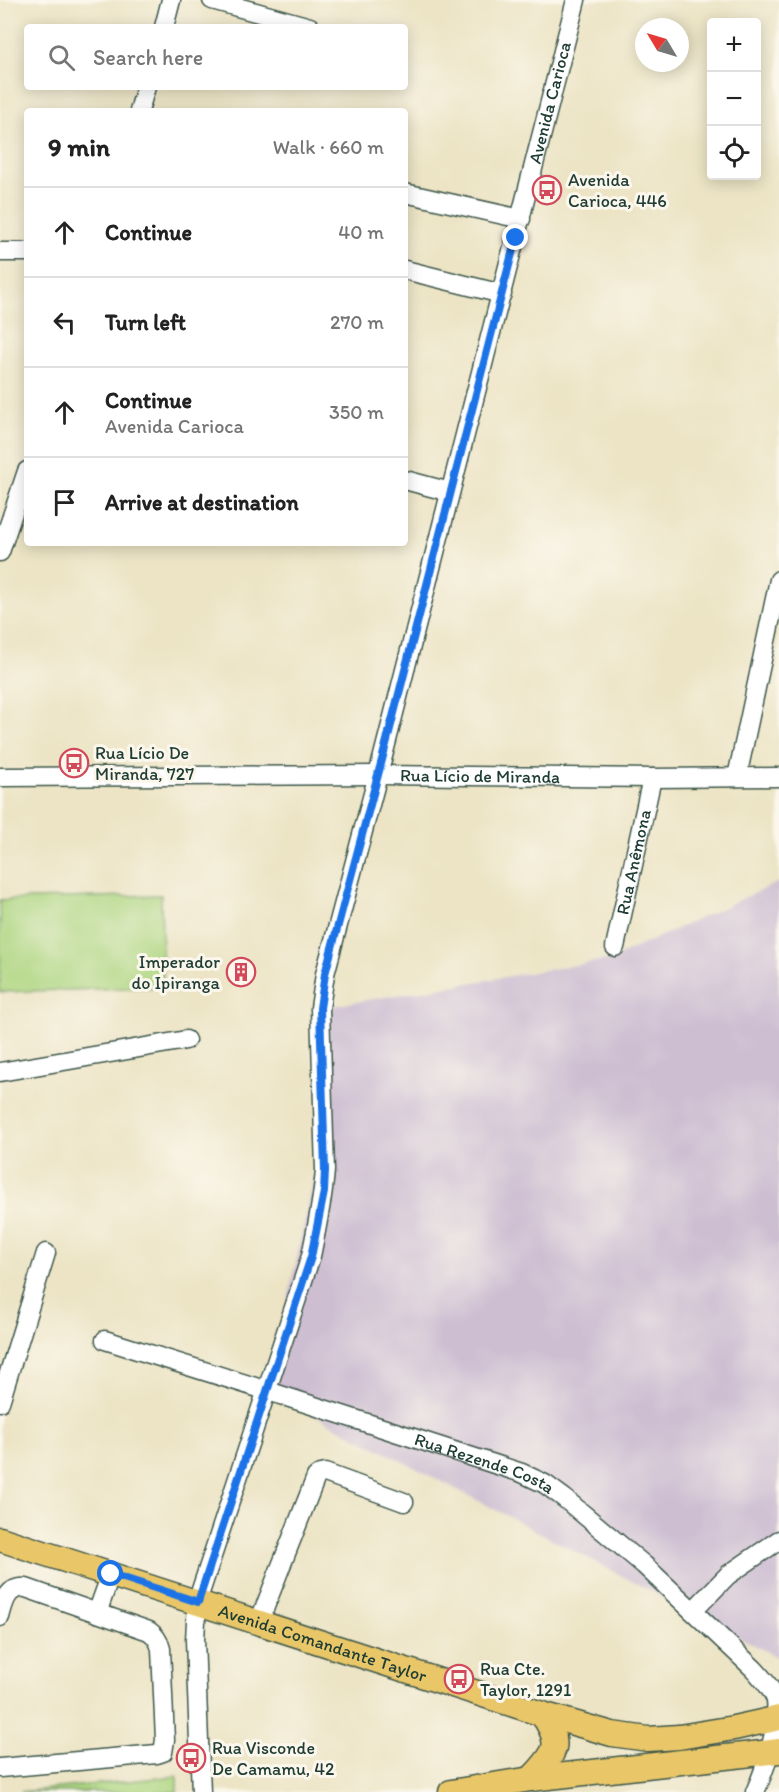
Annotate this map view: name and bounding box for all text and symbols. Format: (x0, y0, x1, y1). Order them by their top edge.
north arrow (635, 18, 689, 72)
map controls (707, 18, 761, 180)
button: + (707, 18, 761, 72)
search box (24, 24, 408, 90)
street label: Avenida Carioca (524, 39, 576, 166)
icon: search (45, 41, 78, 74)
text: Search here (93, 44, 203, 71)
button: − (707, 72, 761, 126)
button: locate (707, 126, 761, 180)
text: 9 min (48, 131, 110, 163)
text: Walk · 660 m (273, 135, 384, 159)
place label: Avenida Carioca, 446 (568, 169, 667, 212)
bus stop icon: Avenida Carioca, 446 (531, 174, 563, 206)
icon: ahead (48, 216, 81, 249)
text: Continue (105, 219, 192, 246)
text: 40 m (338, 220, 384, 244)
route end (502, 224, 528, 250)
icon: left (48, 306, 81, 339)
text: Turn left (105, 309, 186, 336)
text: 270 m (330, 310, 384, 334)
text: Continue (105, 387, 192, 414)
icon: ahead (48, 396, 81, 429)
text: 350 m (329, 400, 384, 424)
text: Avenida Carioca (105, 414, 244, 438)
icon: arrive (48, 486, 81, 519)
text: Arrive at destination (105, 489, 299, 516)
place label: Rua Lício De Miranda, 727 (95, 742, 194, 785)
bus stop icon: Rua Lício De Miranda, 727 (58, 747, 90, 779)
street label: Rua Lício de Miranda (400, 764, 560, 788)
street label: Rua Anêmona (611, 807, 656, 917)
place label: Imperador do Ipiranga (131, 951, 221, 994)
building icon: Imperador do Ipiranga (225, 956, 257, 988)
street label: Rua Rezende Costa (412, 1428, 560, 1499)
route start (97, 1560, 123, 1586)
street label: Avenida Comandante Taylor (216, 1599, 430, 1687)
place label: Rua Cte. Taylor, 1291 (480, 1658, 571, 1701)
bus stop icon: Rua Cte. Taylor, 1291 (443, 1663, 475, 1695)
place label: Rua Visconde De Camamu, 42 (212, 1737, 335, 1780)
bus stop icon: Rua Visconde De Camamu, 42 (175, 1742, 207, 1774)

